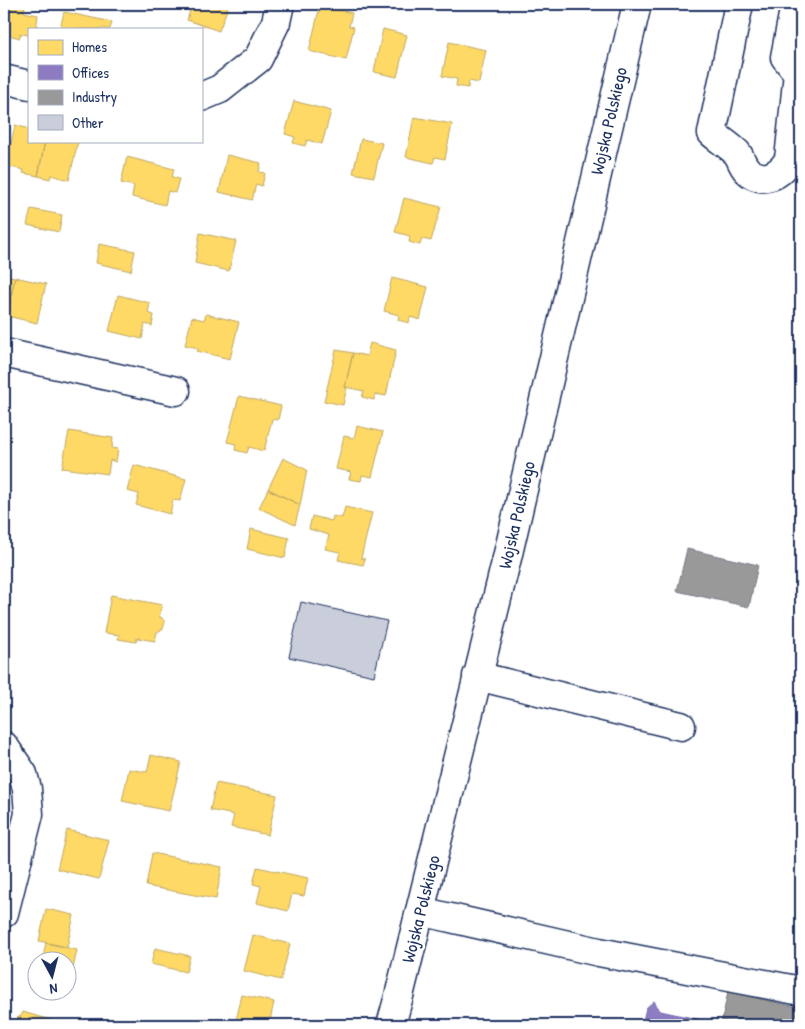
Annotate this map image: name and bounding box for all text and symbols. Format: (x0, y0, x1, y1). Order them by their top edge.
legend (28, 28, 202, 142)
text: Homes (72, 36, 107, 57)
text: Offices (72, 62, 109, 83)
street label: Wojska Polskiego (584, 65, 633, 177)
text: Industry (72, 86, 117, 107)
text: Other (72, 112, 104, 133)
street label: Wojska Polskiego (492, 459, 541, 571)
street label: Wojska Polskiego (395, 853, 446, 965)
north arrow (28, 952, 78, 1002)
text: N (48, 980, 59, 999)

